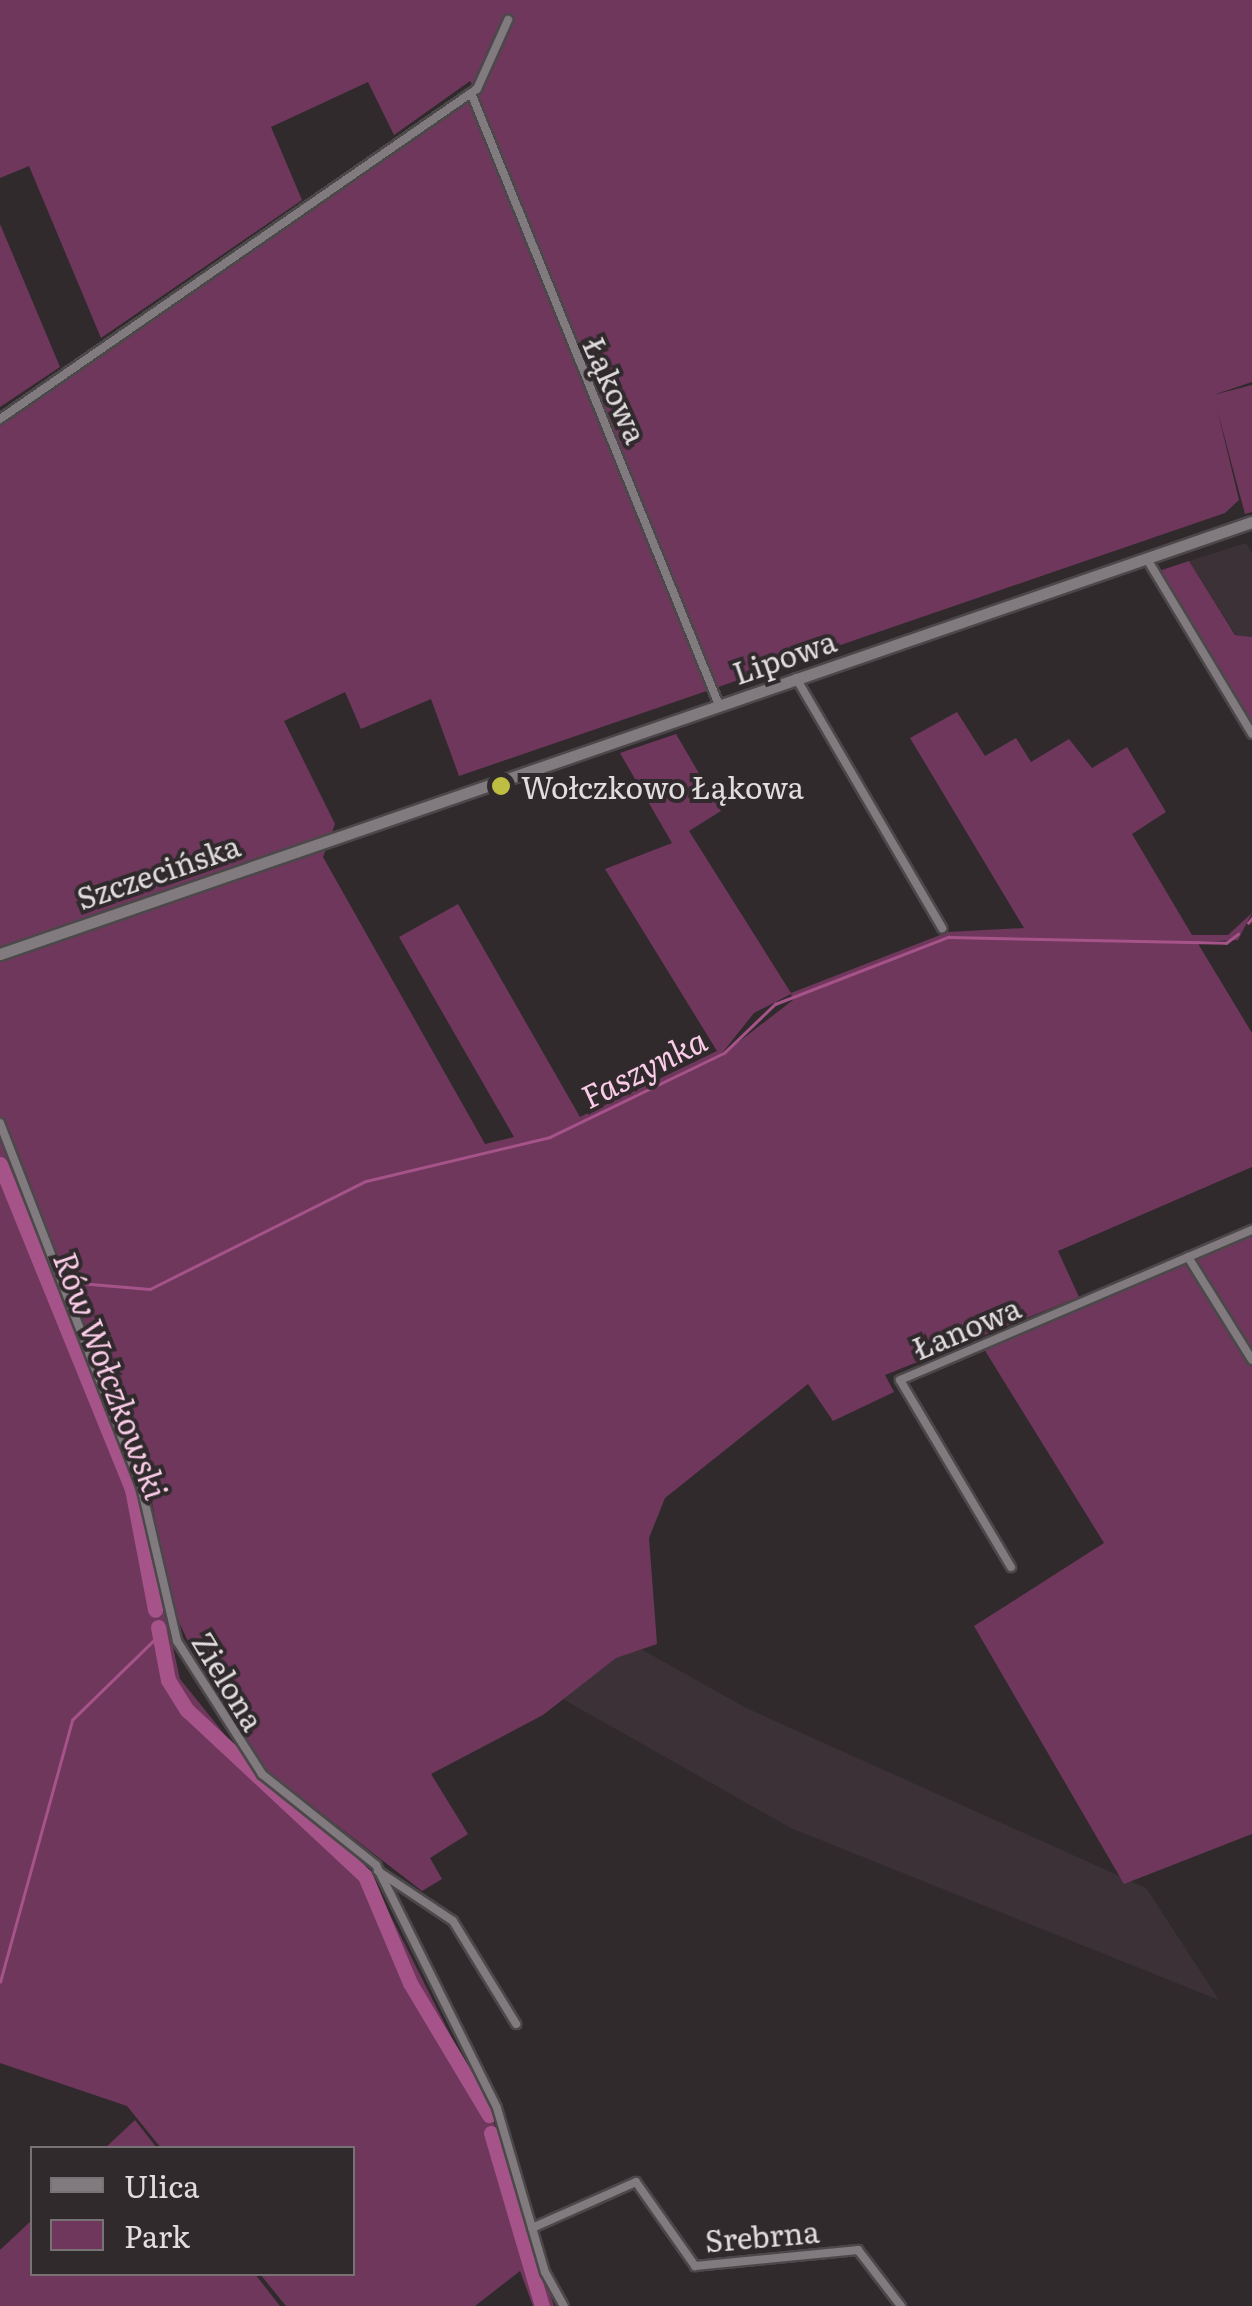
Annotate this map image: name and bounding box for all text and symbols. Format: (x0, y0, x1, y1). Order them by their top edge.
street label: Łąkowa (577, 331, 655, 449)
street label: Lipowa (728, 622, 840, 690)
place label: Wołczkowo Łąkowa (521, 768, 804, 804)
marker: Wołczkowo Łąkowa (490, 775, 512, 797)
street label: Szczecińska (72, 826, 244, 916)
water label: Faszynka (574, 1019, 712, 1115)
water label: Rów Wołczkowski (47, 1246, 177, 1504)
street label: Łanowa (907, 1288, 1025, 1366)
street label: Zielona (186, 1625, 272, 1737)
legend (30, 2146, 355, 2276)
text: Ulica (124, 2163, 199, 2207)
street label: Srebrna (703, 2212, 821, 2258)
text: Park (124, 2213, 190, 2257)

